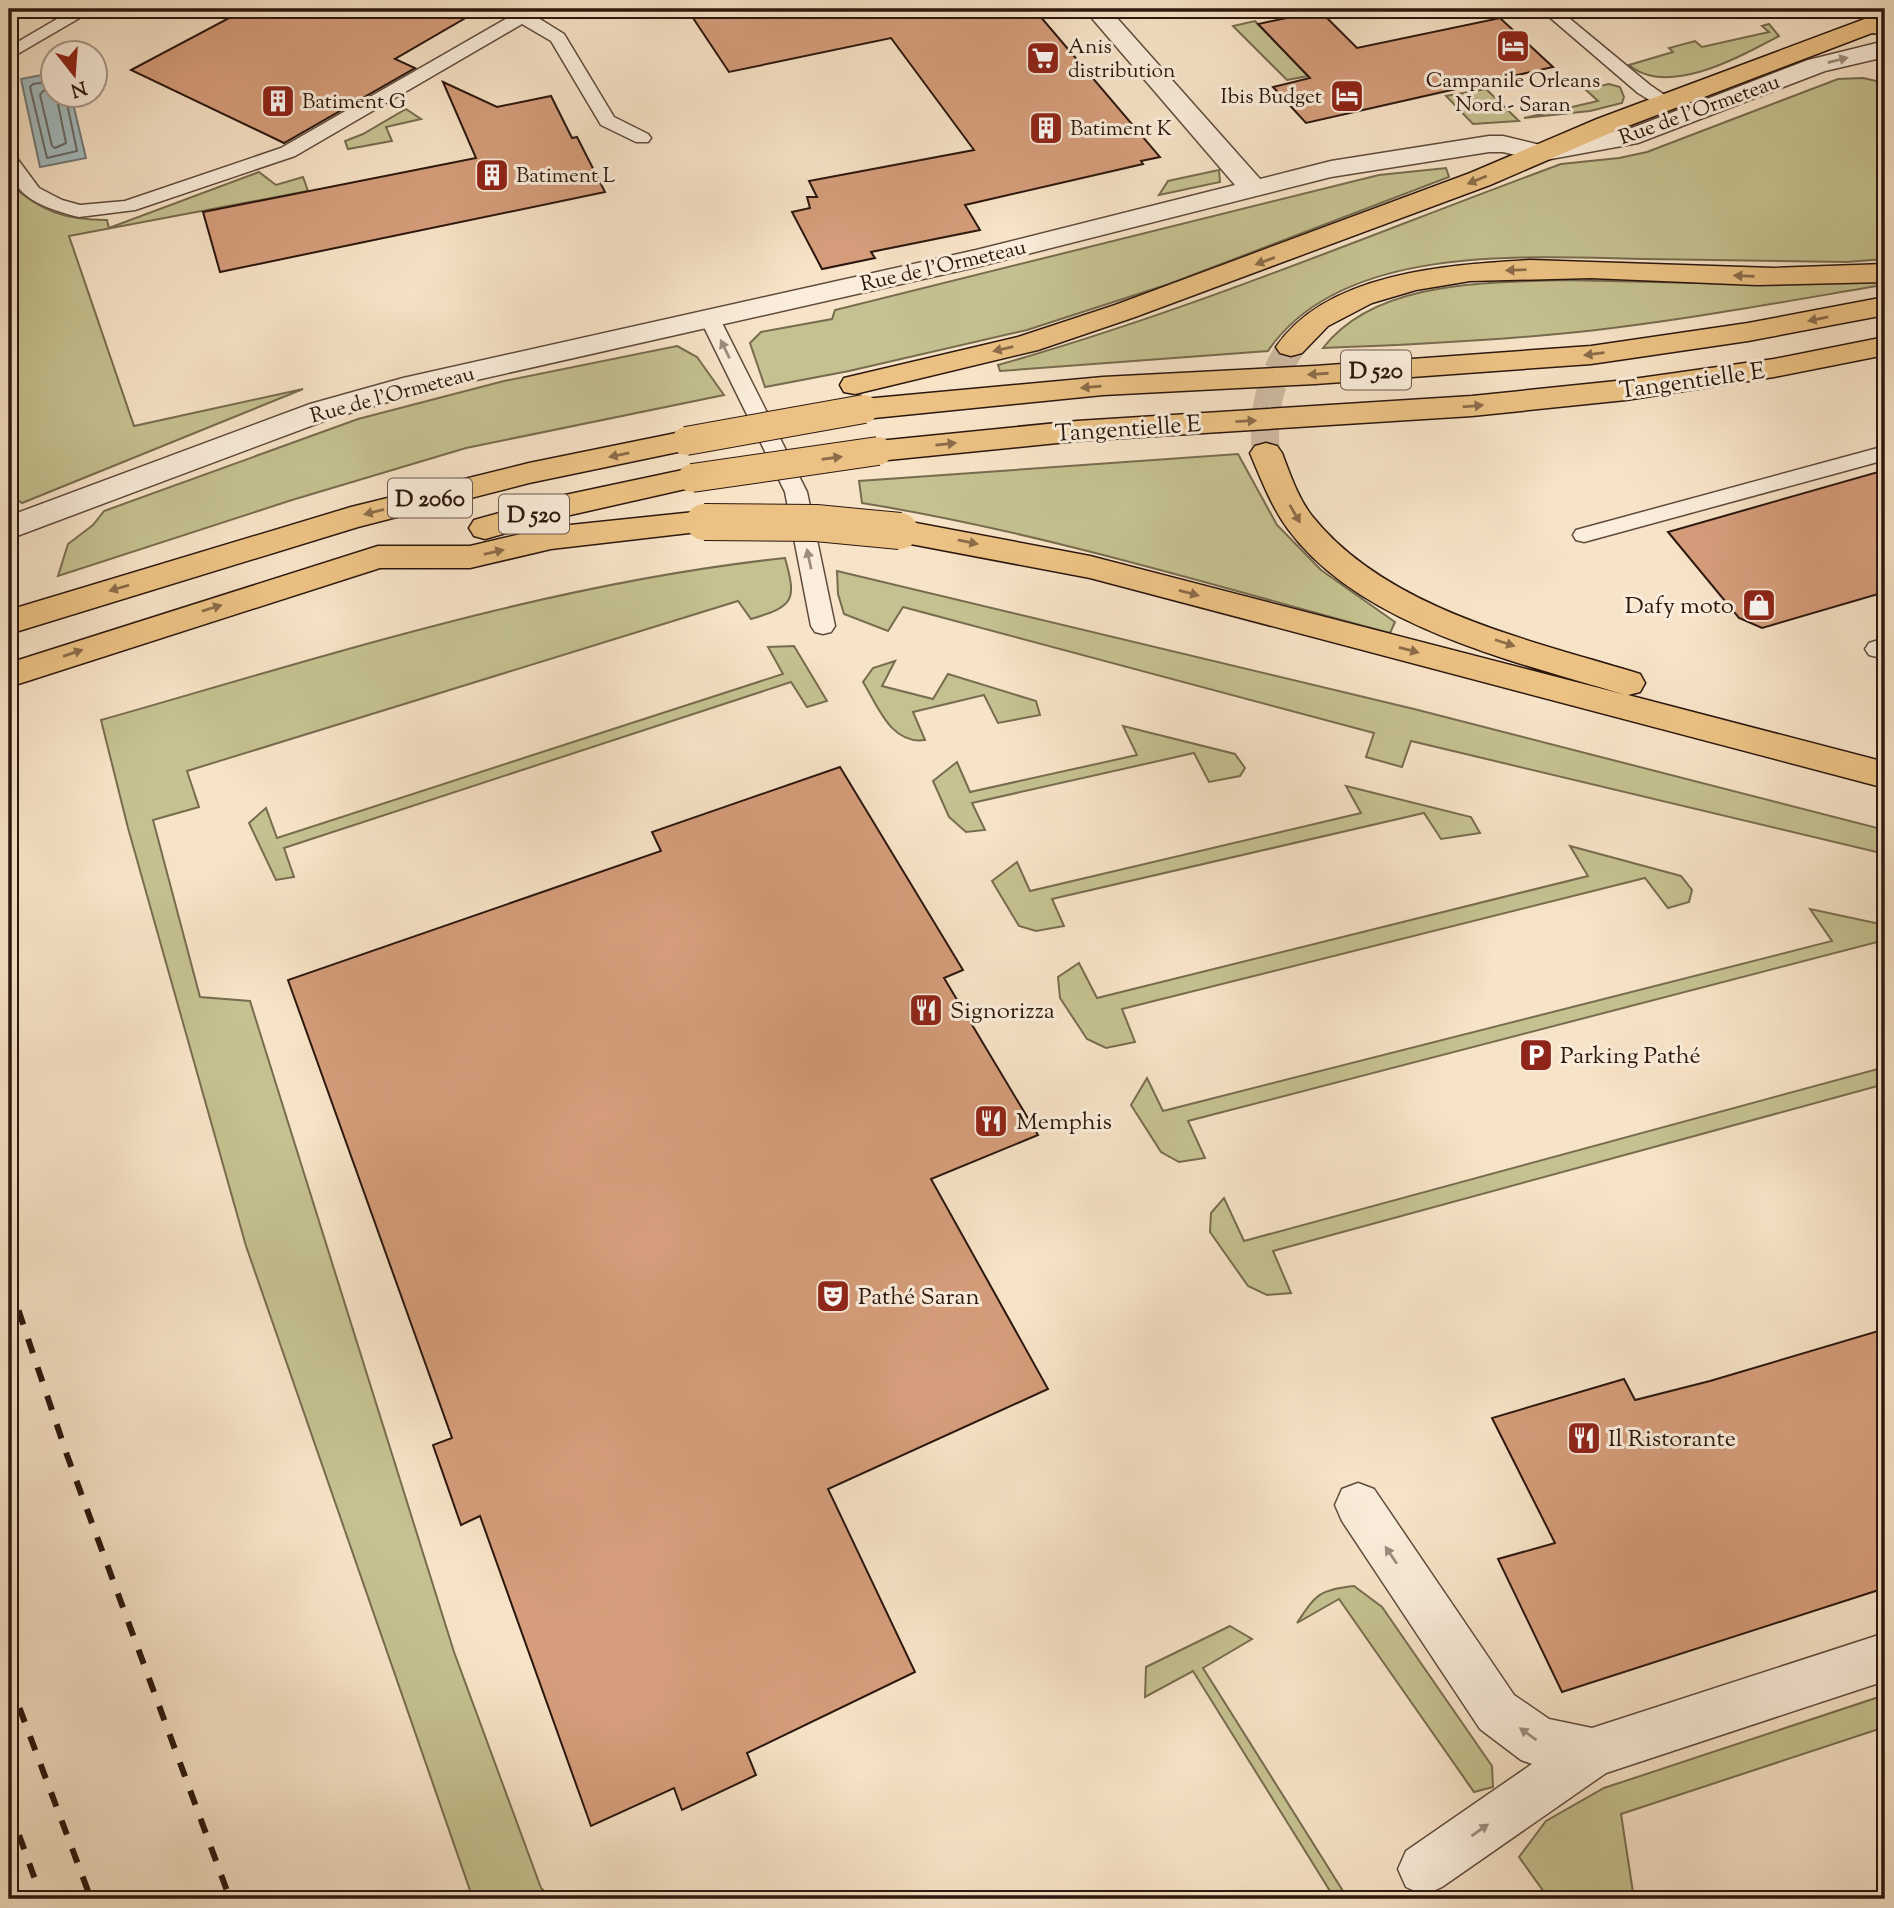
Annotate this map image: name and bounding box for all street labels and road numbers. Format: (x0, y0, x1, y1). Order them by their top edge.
street label: Rue de l'Ormeteau (1615, 68, 1784, 154)
street label: Rue de l'Ormeteau (858, 233, 1029, 301)
road number: D 520 (1341, 350, 1411, 390)
street label: Tangentielle E (1617, 355, 1768, 409)
street label: Rue de l'Ormeteau (307, 360, 478, 432)
street label: Tangentielle E (1054, 408, 1203, 452)
road number: D 2060 (388, 478, 472, 518)
road number: D 520 (499, 494, 569, 534)

